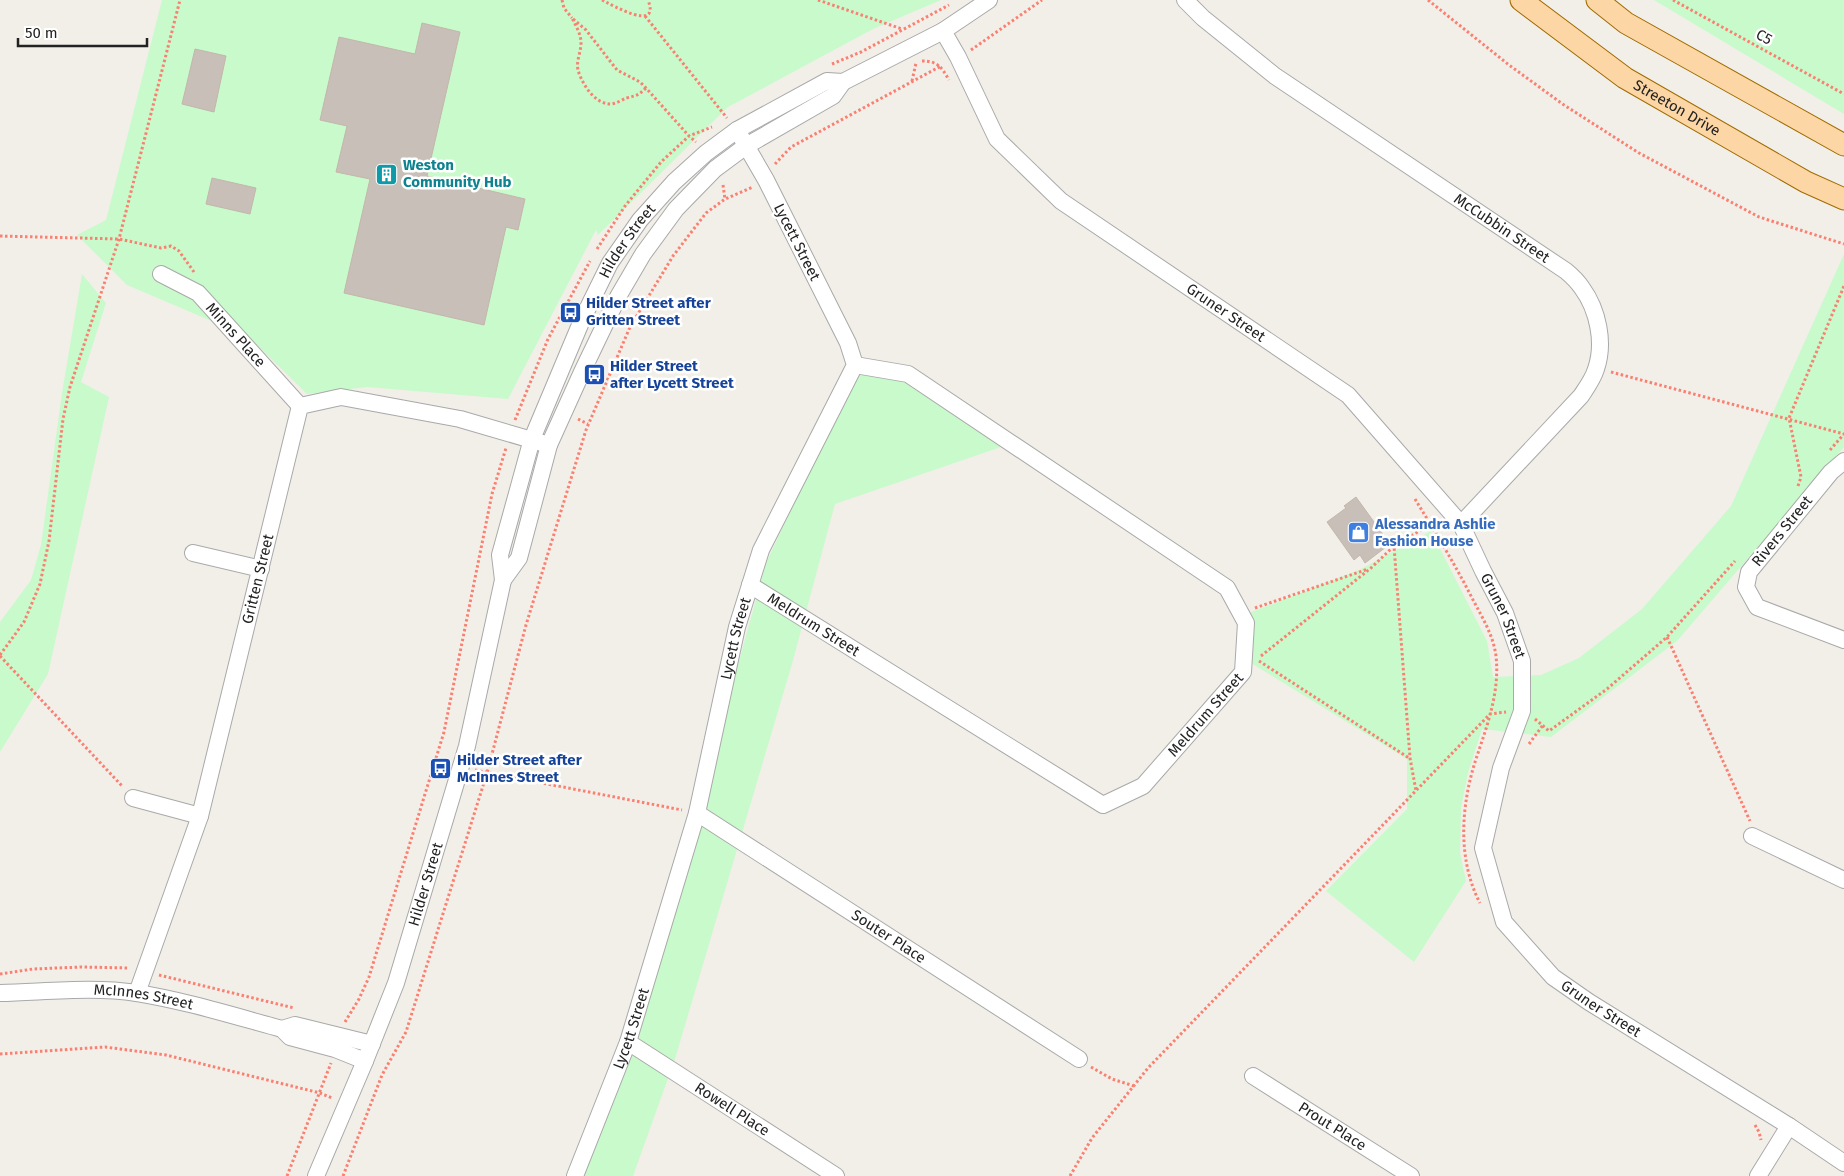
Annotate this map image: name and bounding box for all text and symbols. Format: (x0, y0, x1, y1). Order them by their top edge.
scale bar (18, 15, 146, 47)
text: 50 m (25, 24, 58, 42)
street label: C5 (1753, 25, 1775, 49)
street label: Streeton Drive (1630, 76, 1724, 140)
place label: Weston Community Hub (403, 156, 512, 191)
building icon: Weston Community Hub (375, 162, 399, 186)
street label: McCubbin Street (1451, 190, 1554, 267)
street label: Hilder Street (595, 200, 659, 281)
street label: Lycett Street (770, 200, 824, 284)
street label: Gruner Street (1183, 279, 1269, 346)
place label: Hilder Street after Gritten Street (586, 294, 712, 329)
street label: Minns Place (202, 299, 269, 371)
bus stop icon: Hilder Street after Gritten Street (558, 300, 582, 324)
place label: Hilder Street after Lycett Street (610, 357, 734, 392)
bus stop icon: Hilder Street after Lycett Street (582, 363, 606, 387)
street label: Rivers Street (1748, 491, 1816, 570)
place label: Alessandra Ashlie Fashion House (1374, 515, 1496, 550)
shop icon: Alessandra Ashlie Fashion House (1347, 521, 1371, 545)
street label: Gritten Street (238, 532, 278, 626)
street label: Gruner Street (1477, 570, 1530, 661)
street label: Meldrum Street (764, 589, 864, 660)
street label: Lycett Street (717, 594, 755, 681)
street label: Meldrum Street (1164, 669, 1247, 760)
place label: Hilder Street after McInnes Street (457, 751, 583, 786)
bus stop icon: Hilder Street after McInnes Street (429, 757, 453, 781)
street label: Hilder Street (405, 840, 447, 928)
street label: Souter Place (848, 906, 929, 967)
street label: Gruner Street (1558, 976, 1645, 1041)
street label: McInnes Street (93, 981, 196, 1014)
street label: Lycett Street (609, 985, 653, 1072)
street label: Rowell Place (691, 1078, 773, 1140)
street label: Prout Place (1295, 1098, 1370, 1154)

